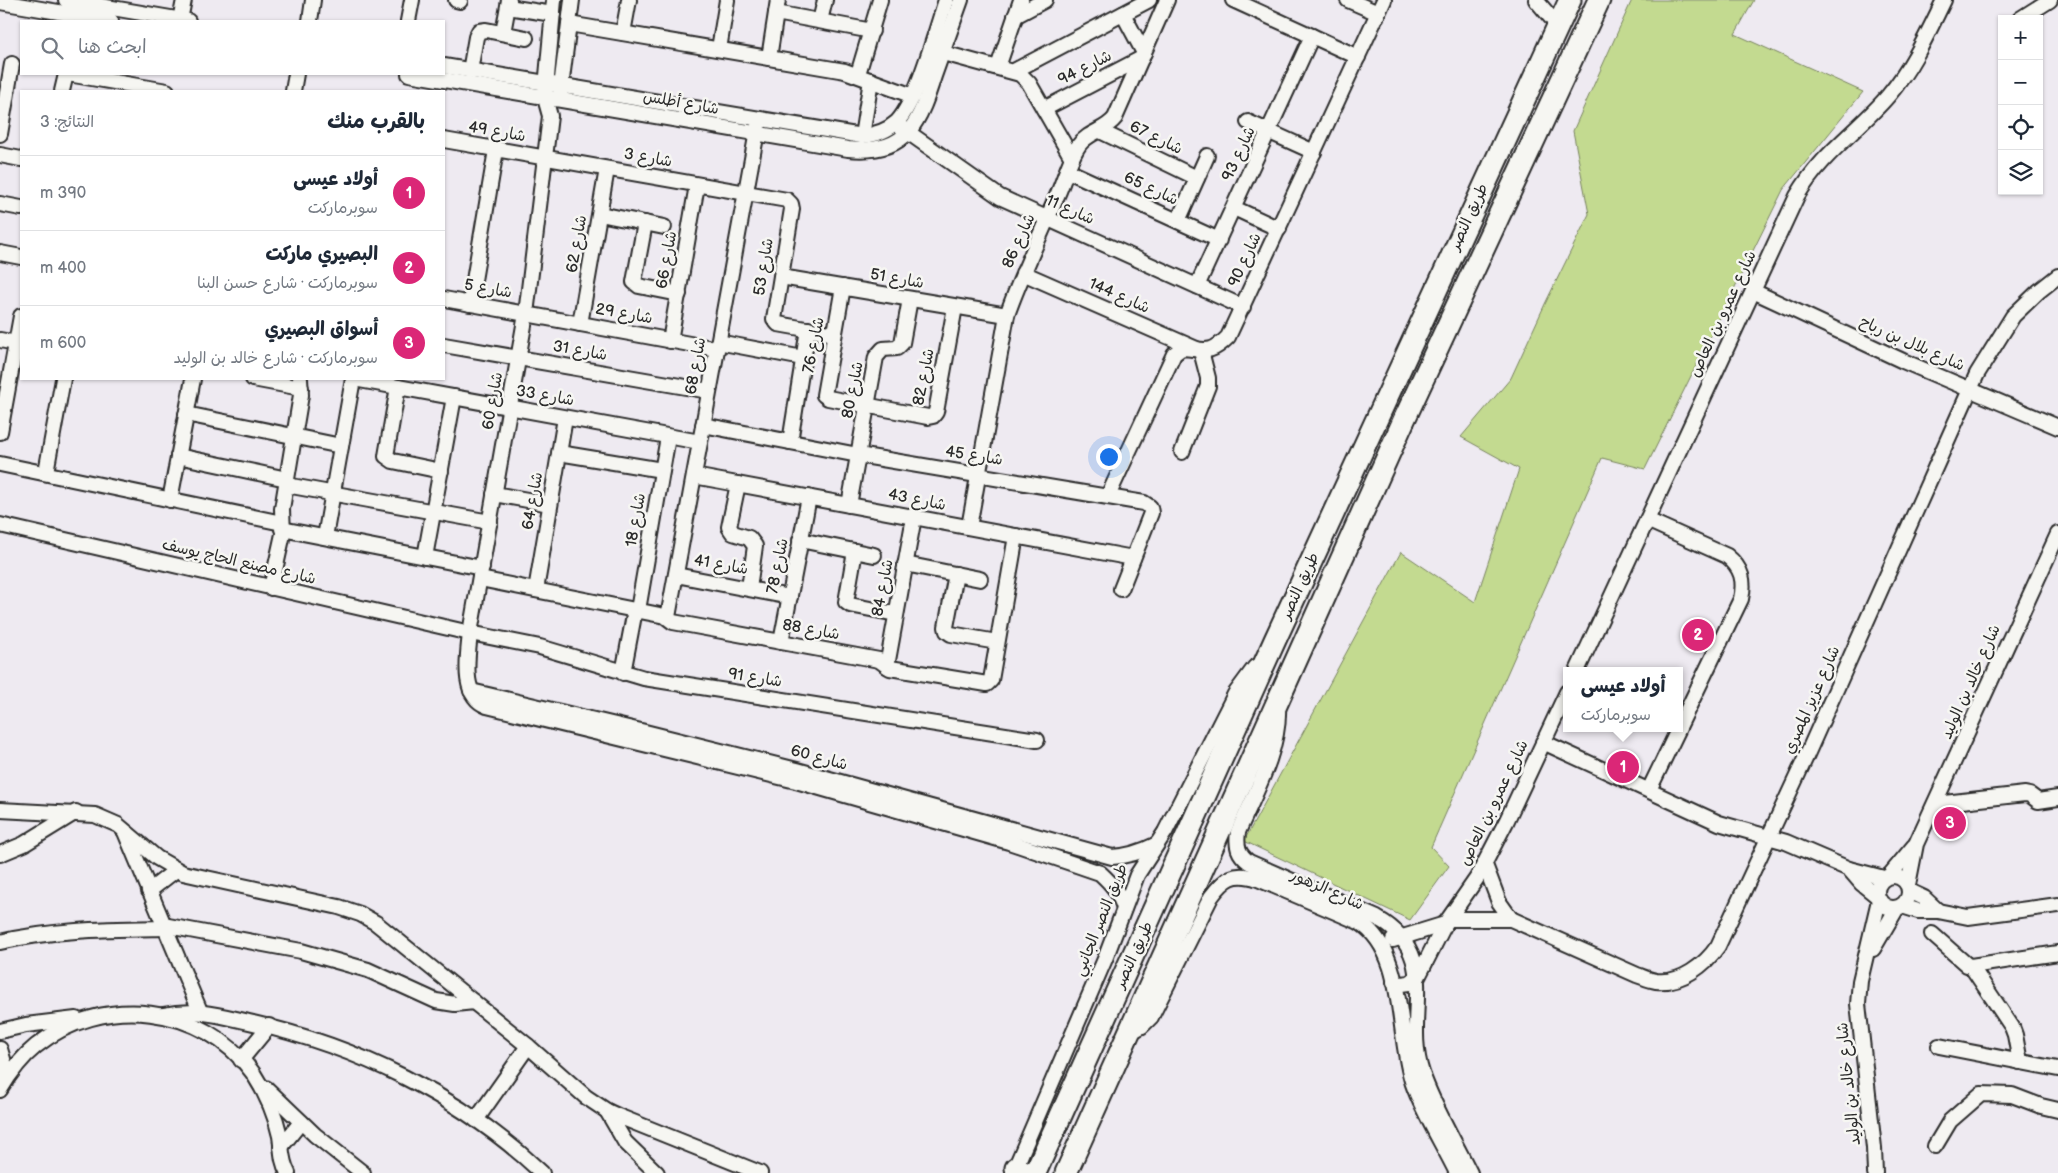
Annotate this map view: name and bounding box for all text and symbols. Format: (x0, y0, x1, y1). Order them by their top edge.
map controls (1998, 15, 2043, 195)
button: + (1998, 15, 2043, 60)
search box (20, 20, 445, 75)
icon: search (38, 34, 66, 62)
text: ابحث هنا (78, 36, 147, 59)
street label: شارع 94 (1055, 46, 1116, 91)
button: − (1998, 60, 2043, 105)
street label: شارع أطلس (641, 87, 720, 120)
button: locate (1998, 105, 2043, 150)
text: بالقرب منك (327, 109, 425, 134)
text: النتائج: 3 (40, 113, 94, 132)
street label: شارع 67 (1126, 117, 1186, 160)
street label: شارع 49 (467, 118, 527, 147)
street label: شارع 93 (1218, 124, 1261, 185)
street label: شارع 3 (622, 144, 674, 173)
button: layers (1998, 150, 2043, 195)
text: أولاد عيسى (293, 168, 378, 191)
street label: شارع 65 (1120, 168, 1181, 211)
street label: طريق النصر (1444, 181, 1493, 255)
text: 390 m (40, 184, 86, 203)
text: 1 (406, 184, 412, 203)
street label: شارع 11 (1042, 191, 1097, 230)
text: سوبرماركت (308, 199, 378, 218)
street label: شارع 86 (999, 211, 1040, 272)
street label: شارع 62 (563, 214, 592, 274)
street label: شارع 66 (653, 230, 682, 291)
street label: شارع 90 (1224, 230, 1267, 291)
street label: شارع 53 (750, 237, 779, 297)
text: البصيري ماركت (266, 243, 378, 266)
street label: شارع عمرو بن العاص (1685, 248, 1762, 381)
text: 400 m (40, 259, 86, 278)
text: 2 (404, 259, 414, 278)
street label: شارع 51 (868, 265, 925, 294)
text: سوبرماركت · شارع حسن البنا (197, 274, 378, 293)
street label: شارع 144 (1085, 274, 1152, 319)
street label: شارع 5 (462, 275, 513, 304)
street label: شارع 29 (594, 300, 654, 329)
street label: شارع بلال بن رباح (1856, 312, 1967, 377)
street label: شارع 76 (799, 315, 830, 375)
text: أسواق البصيري (265, 318, 378, 341)
text: 600 m (40, 334, 86, 353)
text: 3 (404, 334, 414, 353)
street label: شارع 68 (682, 336, 711, 396)
street label: شارع 31 (551, 337, 609, 366)
street label: شارع 82 (909, 347, 940, 407)
text: سوبرماركت · شارع خالد بن الوليد (174, 349, 378, 368)
street label: شارع 80 (838, 360, 869, 420)
street label: شارع 60 (479, 371, 508, 431)
street label: شارع 33 (514, 382, 576, 411)
street label: شارع 45 (944, 442, 1004, 471)
your location (1096, 444, 1122, 470)
street label: شارع 64 (519, 471, 548, 532)
street label: شارع 43 (886, 485, 948, 516)
street label: شارع 18 (622, 492, 651, 549)
street label: شارع مصنع الحاج يوسف (160, 535, 318, 590)
street label: شارع 78 (763, 537, 794, 596)
street label: طريق النصر (1275, 550, 1324, 624)
street label: شارع 41 (692, 551, 750, 580)
street label: شارع 84 (868, 558, 899, 618)
street label: شارع 88 (781, 616, 841, 645)
pin: 2 (1682, 616, 1714, 654)
street label: شارع خالد بن الوليد (1937, 622, 2006, 743)
street label: شارع عزيز المصري (1780, 643, 1845, 758)
street label: شارع 91 (726, 664, 783, 693)
popup (1563, 667, 1683, 732)
text: أولاد عيسى (1581, 675, 1665, 698)
text: سوبرماركت (1581, 706, 1651, 725)
street label: شارع عمرو بن العاص (1455, 737, 1534, 869)
street label: شارع 60 (788, 741, 850, 776)
pin: 1 (1607, 748, 1639, 786)
pin: 3 (1934, 804, 1966, 842)
street label: طريق النصر الجانبي (1070, 861, 1132, 979)
street label: شارع الزهور (1286, 865, 1367, 916)
street label: طريق النصر (1110, 919, 1158, 991)
street label: شارع خالد بن الوليد (1833, 1021, 1866, 1147)

